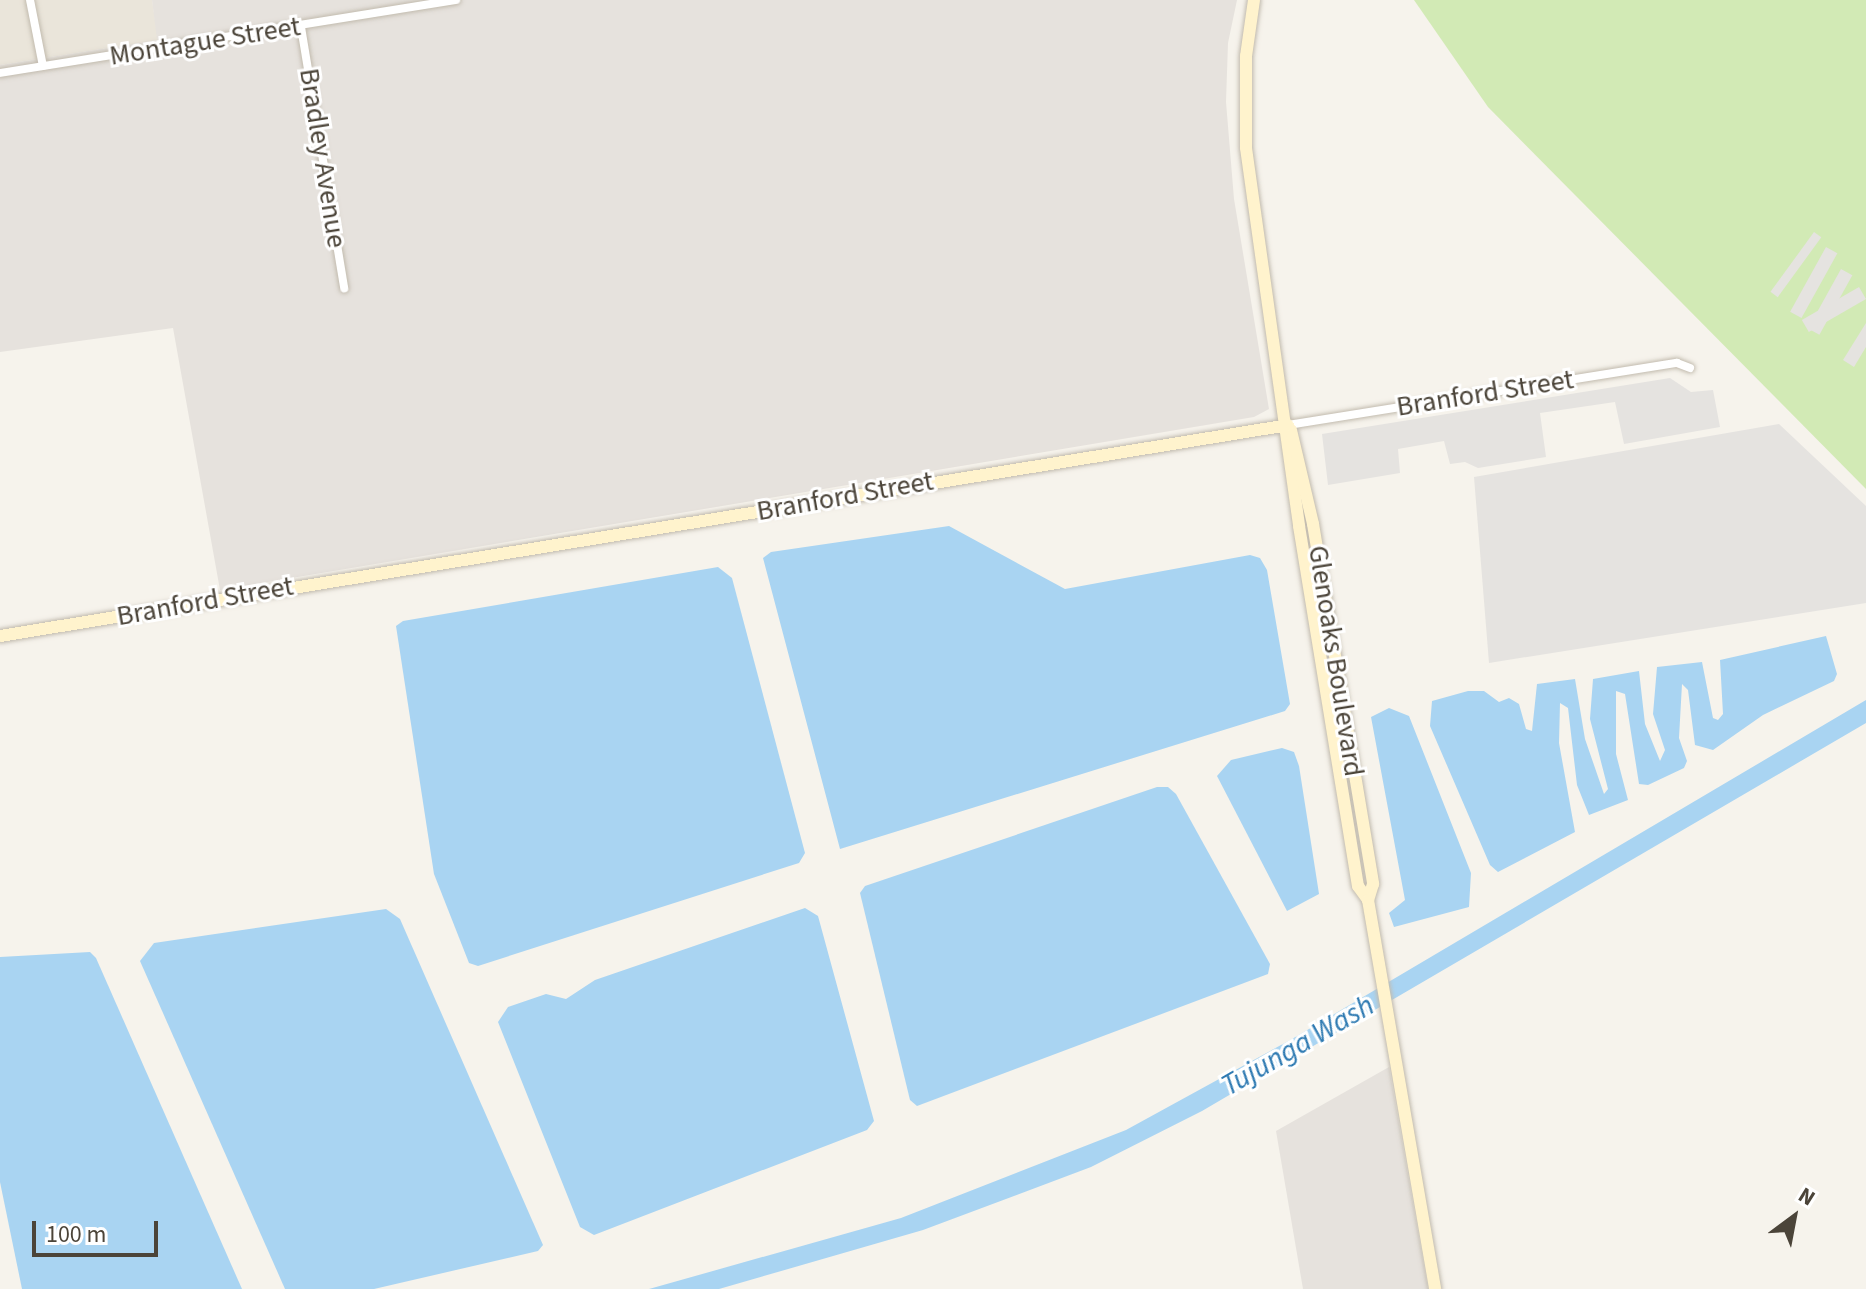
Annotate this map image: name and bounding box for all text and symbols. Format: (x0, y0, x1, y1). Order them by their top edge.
street label: Montague Street (107, 9, 303, 73)
street label: Bradley Avenue (292, 66, 354, 250)
street label: Branford Street (1394, 362, 1576, 424)
street label: Branford Street (754, 464, 936, 528)
street label: Glenoaks Boulevard (1301, 543, 1371, 779)
street label: Branford Street (114, 569, 296, 633)
water label: Tujunga Wash (1215, 988, 1381, 1104)
north arrow (1754, 1177, 1834, 1257)
text: N (1792, 1179, 1821, 1214)
scale bar (36, 1205, 162, 1255)
text: 100 m (46, 1217, 106, 1252)

